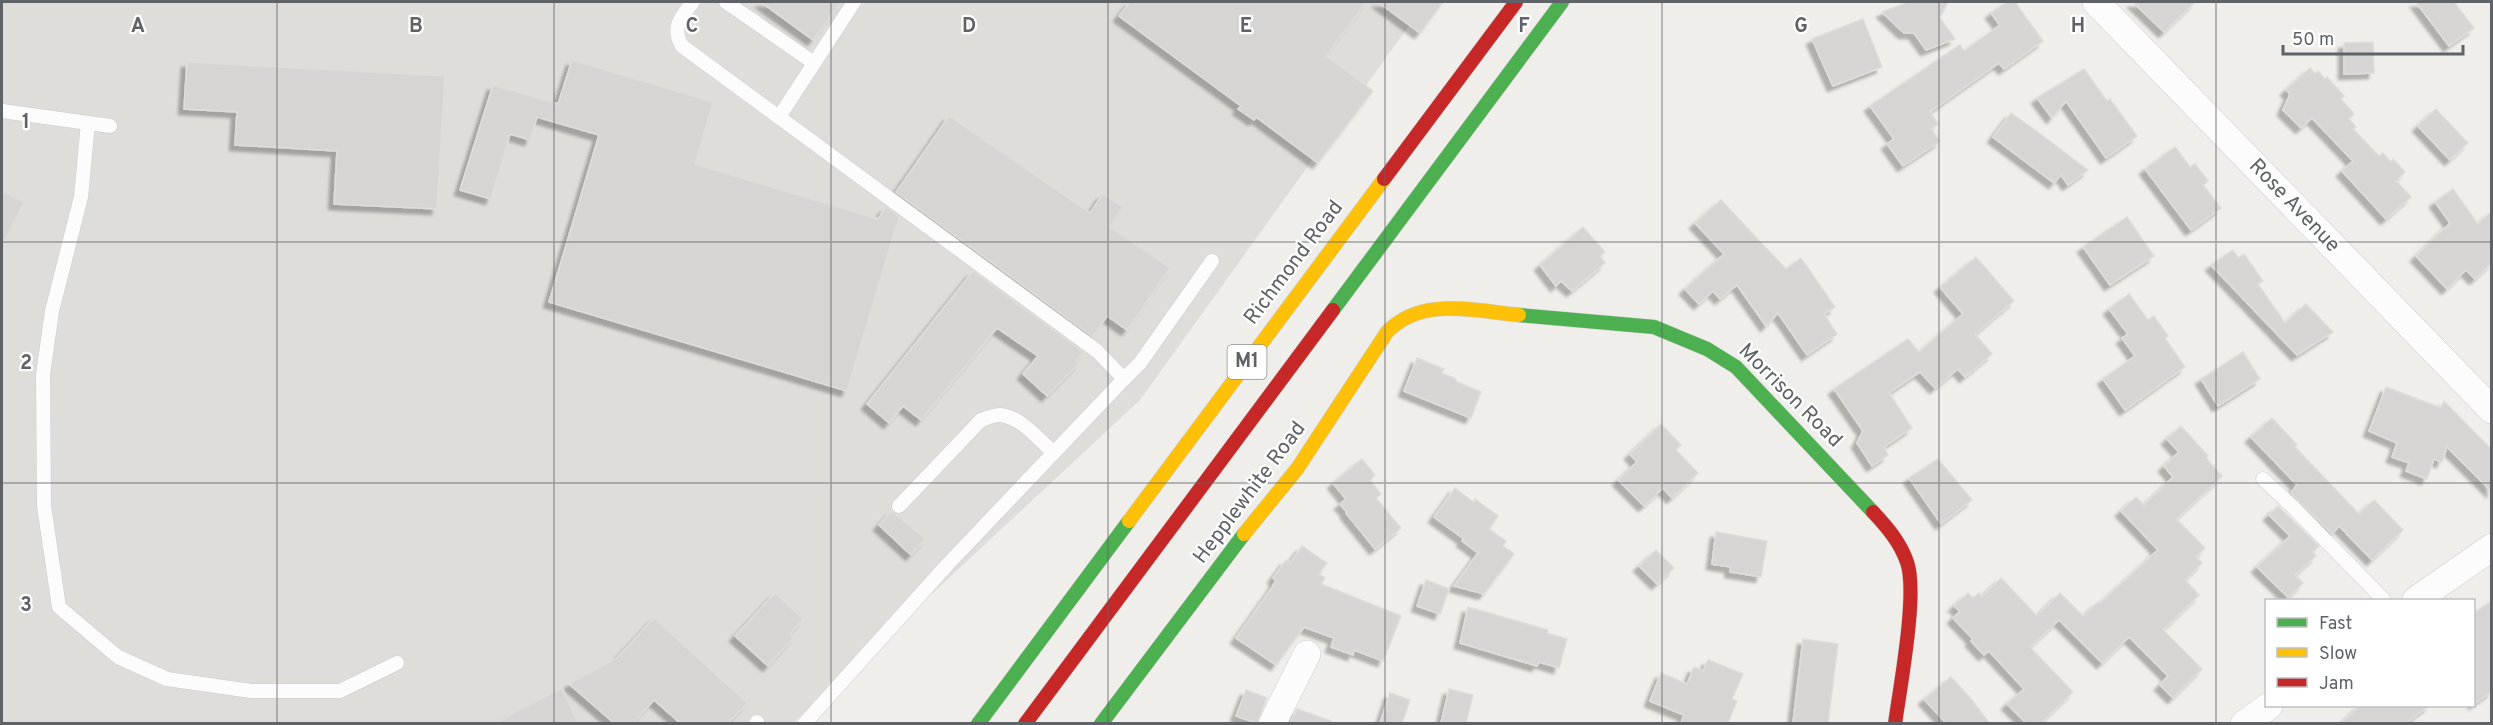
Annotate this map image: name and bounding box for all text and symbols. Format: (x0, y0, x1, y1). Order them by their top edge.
text: A (131, 14, 145, 40)
text: B (409, 14, 423, 40)
text: C (686, 14, 698, 40)
text: D (962, 14, 976, 40)
text: E (1240, 14, 1252, 40)
text: F (1518, 14, 1530, 40)
text: G (1794, 14, 1808, 40)
text: H (2071, 14, 2085, 40)
scale bar (2283, 18, 2463, 56)
text: 50 m (2292, 29, 2334, 52)
text: 1 (22, 110, 30, 136)
street label: Rose Avenue (2243, 153, 2345, 259)
street label: Richmond Road (1238, 195, 1350, 331)
street label: Morrison Road (1732, 338, 1848, 454)
road number: M1 (1228, 345, 1266, 379)
text: 2 (20, 351, 32, 377)
street label: Hepplewhite Road (1188, 417, 1312, 569)
text: 3 (20, 593, 32, 619)
legend (2265, 599, 2475, 707)
text: Fast (2319, 613, 2352, 636)
text: Slow (2319, 643, 2357, 666)
text: Jam (2319, 673, 2354, 696)

